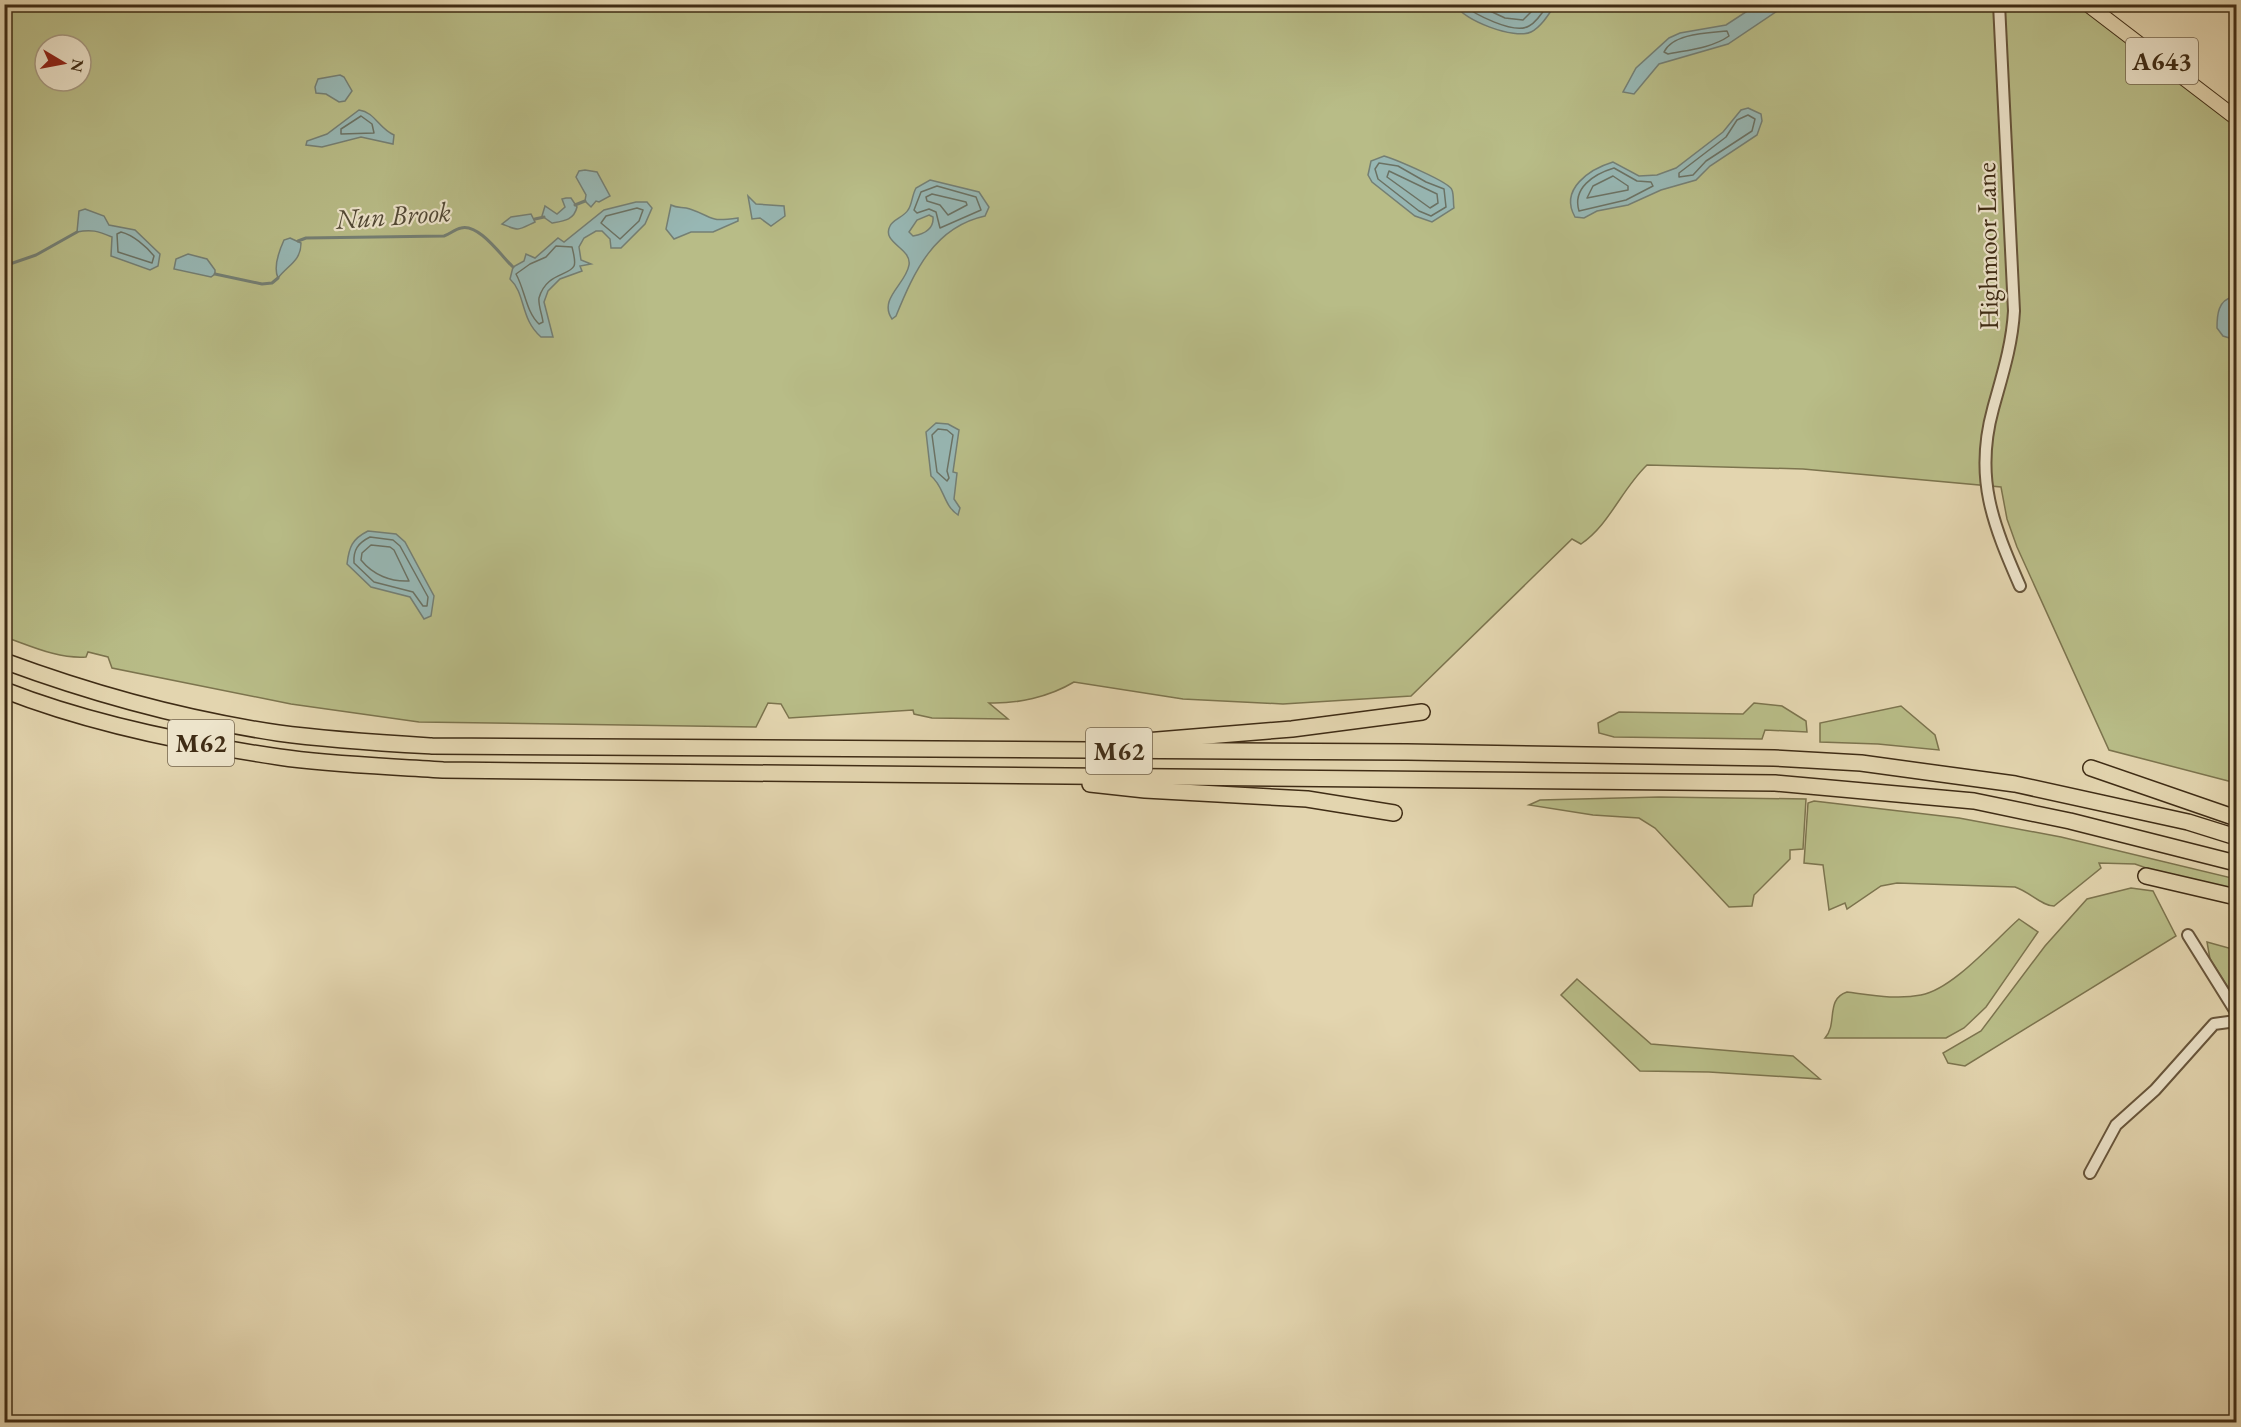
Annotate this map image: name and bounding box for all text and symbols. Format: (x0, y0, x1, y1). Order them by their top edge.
north arrow (33, 33, 93, 93)
road number: A643 (2126, 38, 2198, 84)
text: N (66, 57, 89, 74)
street label: Highmoor Lane (1968, 162, 2006, 330)
water label: Nun Brook (333, 193, 452, 237)
road number: M62 (168, 720, 234, 766)
road number: M62 (1086, 728, 1152, 774)

